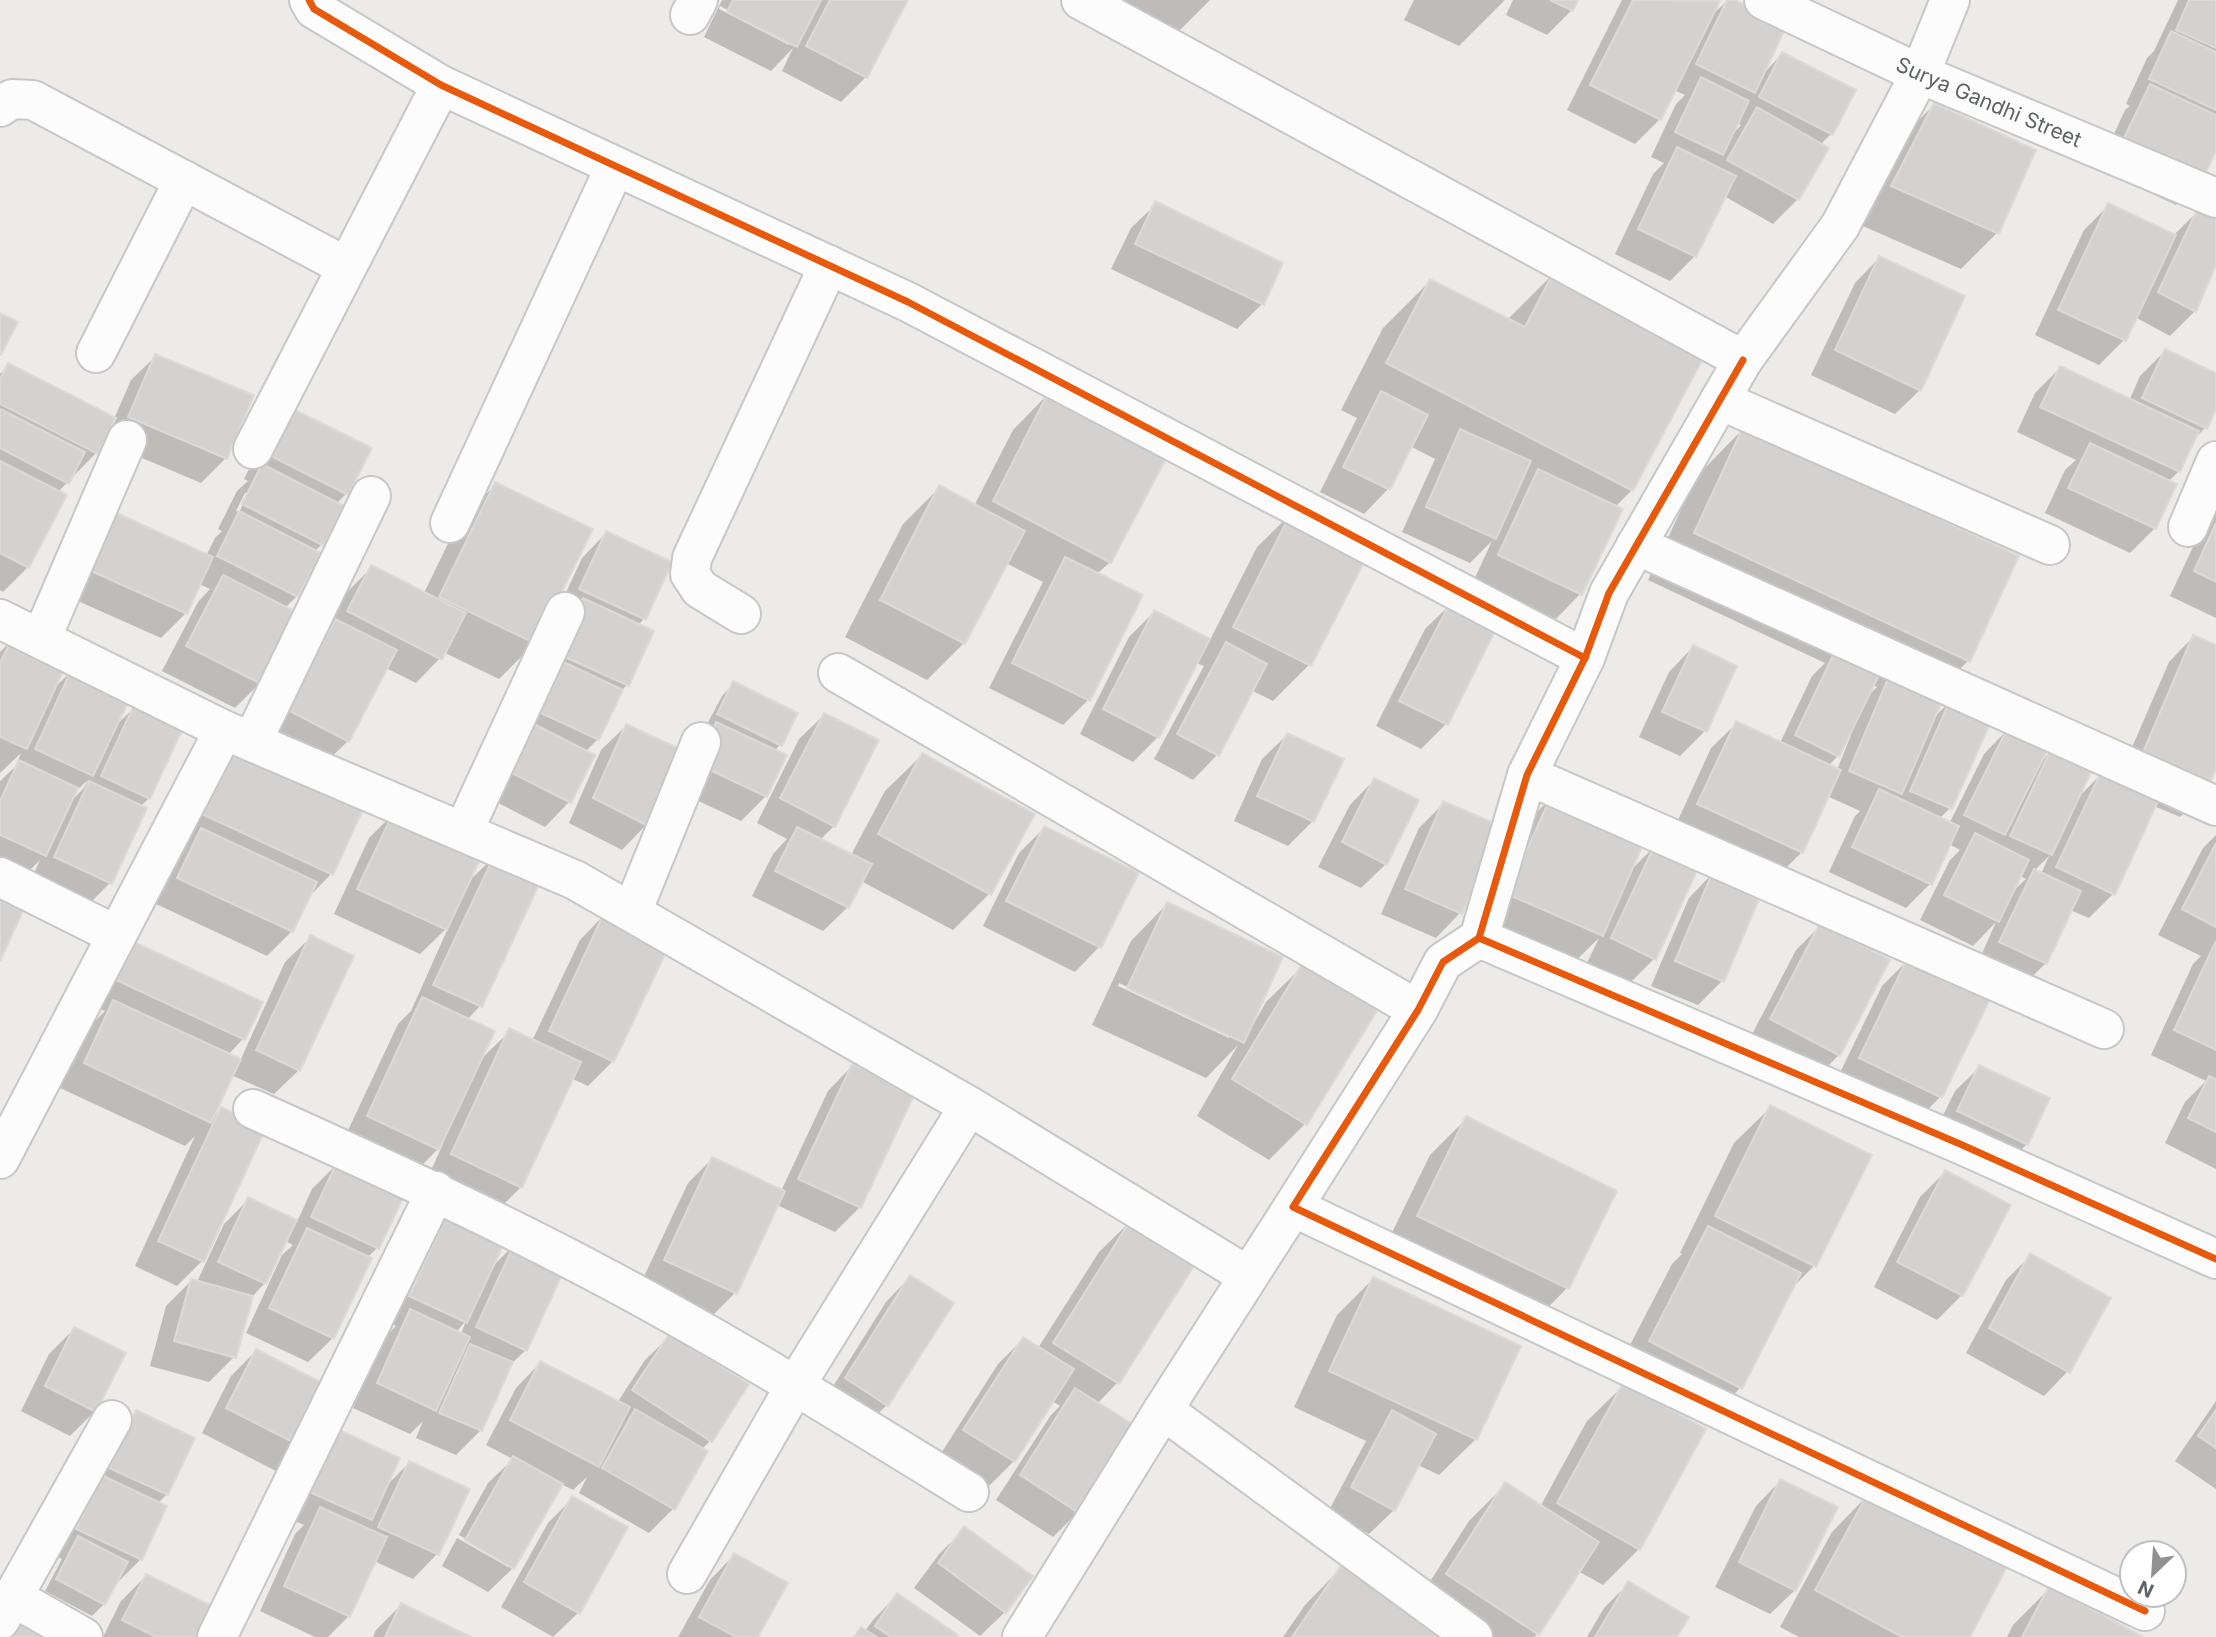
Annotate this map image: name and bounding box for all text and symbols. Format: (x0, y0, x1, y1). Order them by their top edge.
street label: Surya Gandhi Street (1892, 51, 2085, 152)
north arrow (2118, 1539, 2188, 1609)
text: N (2135, 1575, 2157, 1602)

